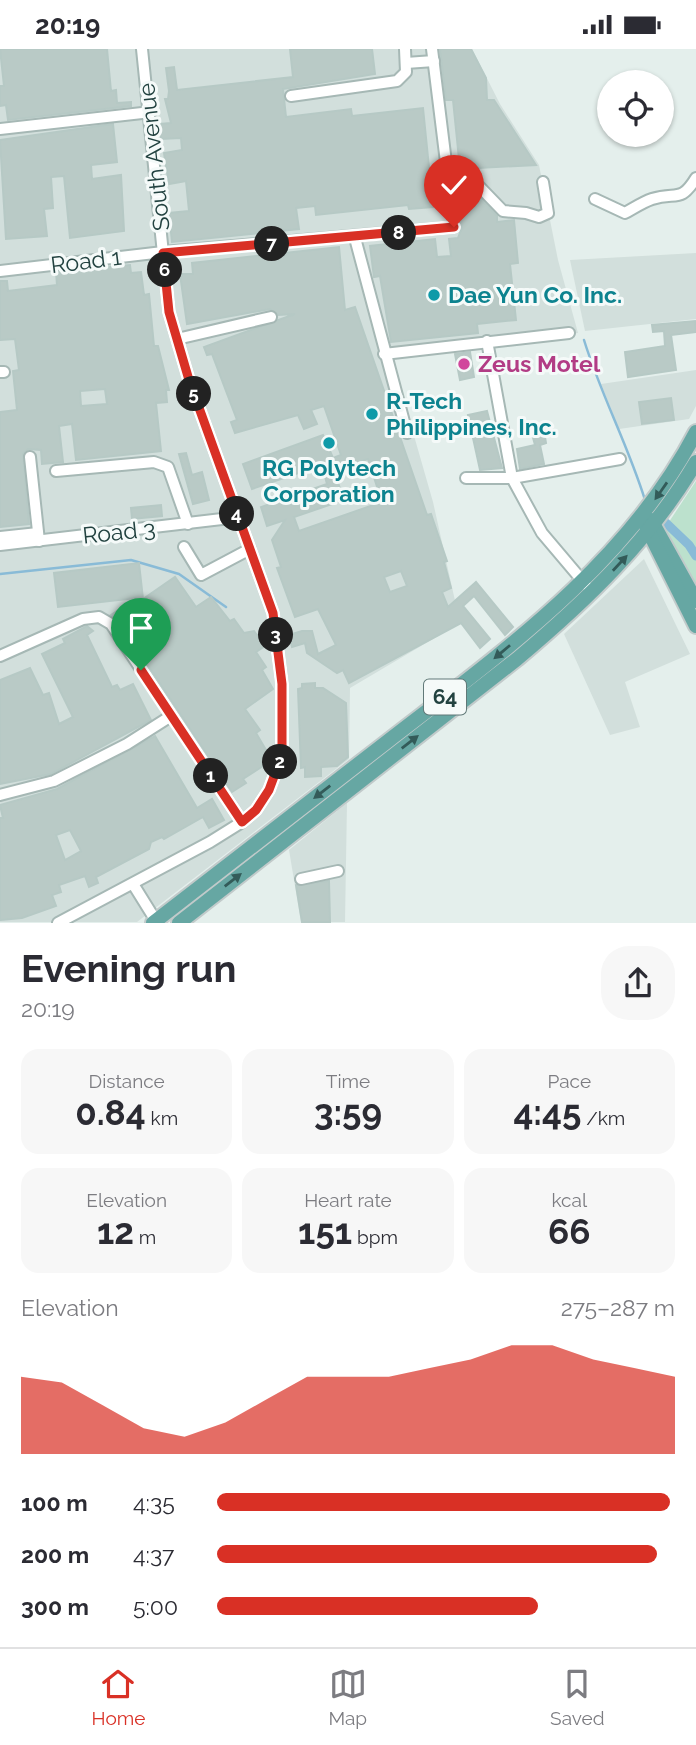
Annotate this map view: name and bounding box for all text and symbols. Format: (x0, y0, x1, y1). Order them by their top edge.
text: 20:19 (35, 10, 100, 40)
map controls (597, 70, 674, 147)
button: locate (597, 70, 674, 147)
street label: South Avenue (132, 82, 175, 232)
pin (424, 155, 484, 227)
icon: check (435, 166, 473, 204)
pin: 8 (382, 215, 416, 251)
text: 8 (393, 221, 404, 243)
pin: 7 (254, 227, 290, 261)
text: 7 (266, 232, 277, 254)
street label: Road 1 (49, 243, 123, 278)
pin: 6 (148, 253, 182, 287)
text: 6 (159, 258, 170, 280)
place label: Dae Yun Co. Inc. (448, 281, 622, 308)
marker: Dae Yun Co. Inc. (426, 287, 442, 303)
place label: Zeus Motel (478, 350, 601, 377)
marker: Zeus Motel (456, 356, 472, 372)
pin: 5 (176, 377, 212, 411)
text: 5 (188, 382, 199, 404)
place label: R-Tech Philippines, Inc. (386, 387, 557, 440)
marker: R-Tech Philippines, Inc. (364, 406, 380, 422)
marker: RG Polytech Corporation (321, 435, 337, 451)
place label: RG Polytech Corporation (262, 454, 396, 507)
one-way arrow (654, 482, 668, 500)
pin: 4 (219, 497, 254, 531)
text: 4 (231, 502, 242, 524)
street label: Road 3 (81, 514, 157, 549)
one-way arrow (612, 555, 628, 572)
pin (111, 598, 171, 670)
icon: arrive (122, 609, 160, 647)
pin: 3 (258, 617, 294, 653)
text: 3 (270, 623, 281, 645)
one-way arrow (493, 645, 511, 660)
road number: 64 (424, 679, 466, 715)
one-way arrow (401, 735, 419, 750)
pin: 2 (262, 745, 298, 779)
text: 2 (274, 750, 285, 772)
pin: 1 (194, 759, 228, 793)
text: 1 (206, 764, 215, 786)
one-way arrow (313, 784, 331, 798)
one-way arrow (223, 873, 241, 888)
text: Evening run (21, 946, 236, 991)
button: share (601, 946, 675, 1020)
text: 20:19 (21, 995, 75, 1022)
text: Distance (89, 1070, 165, 1092)
text: Time (326, 1070, 370, 1092)
text: Pace (548, 1070, 591, 1092)
text: 0.84 (75, 1092, 146, 1133)
text: 3:59 (314, 1092, 382, 1133)
text: 4:45 (513, 1092, 581, 1133)
text: km (146, 1107, 178, 1129)
text: /km (581, 1107, 625, 1129)
text: Elevation (86, 1189, 167, 1211)
text: Heart rate (304, 1189, 392, 1211)
text: kcal (552, 1189, 587, 1211)
text: 12 (97, 1211, 134, 1252)
text: 151 (298, 1211, 352, 1252)
text: 66 (548, 1211, 591, 1252)
text: m (134, 1226, 156, 1248)
text: bpm (352, 1226, 398, 1248)
text: Elevation (21, 1294, 119, 1321)
text: 275–287 m (561, 1294, 675, 1321)
text: 100 m (21, 1489, 88, 1516)
text: 4:35 (133, 1489, 175, 1516)
text: 200 m (21, 1541, 89, 1568)
text: 4:37 (133, 1541, 174, 1568)
text: 300 m (21, 1593, 89, 1620)
text: 5:00 (133, 1593, 178, 1620)
tab: Home (92, 1665, 145, 1729)
tab: Map (328, 1665, 367, 1729)
tab: Saved (550, 1665, 604, 1729)

